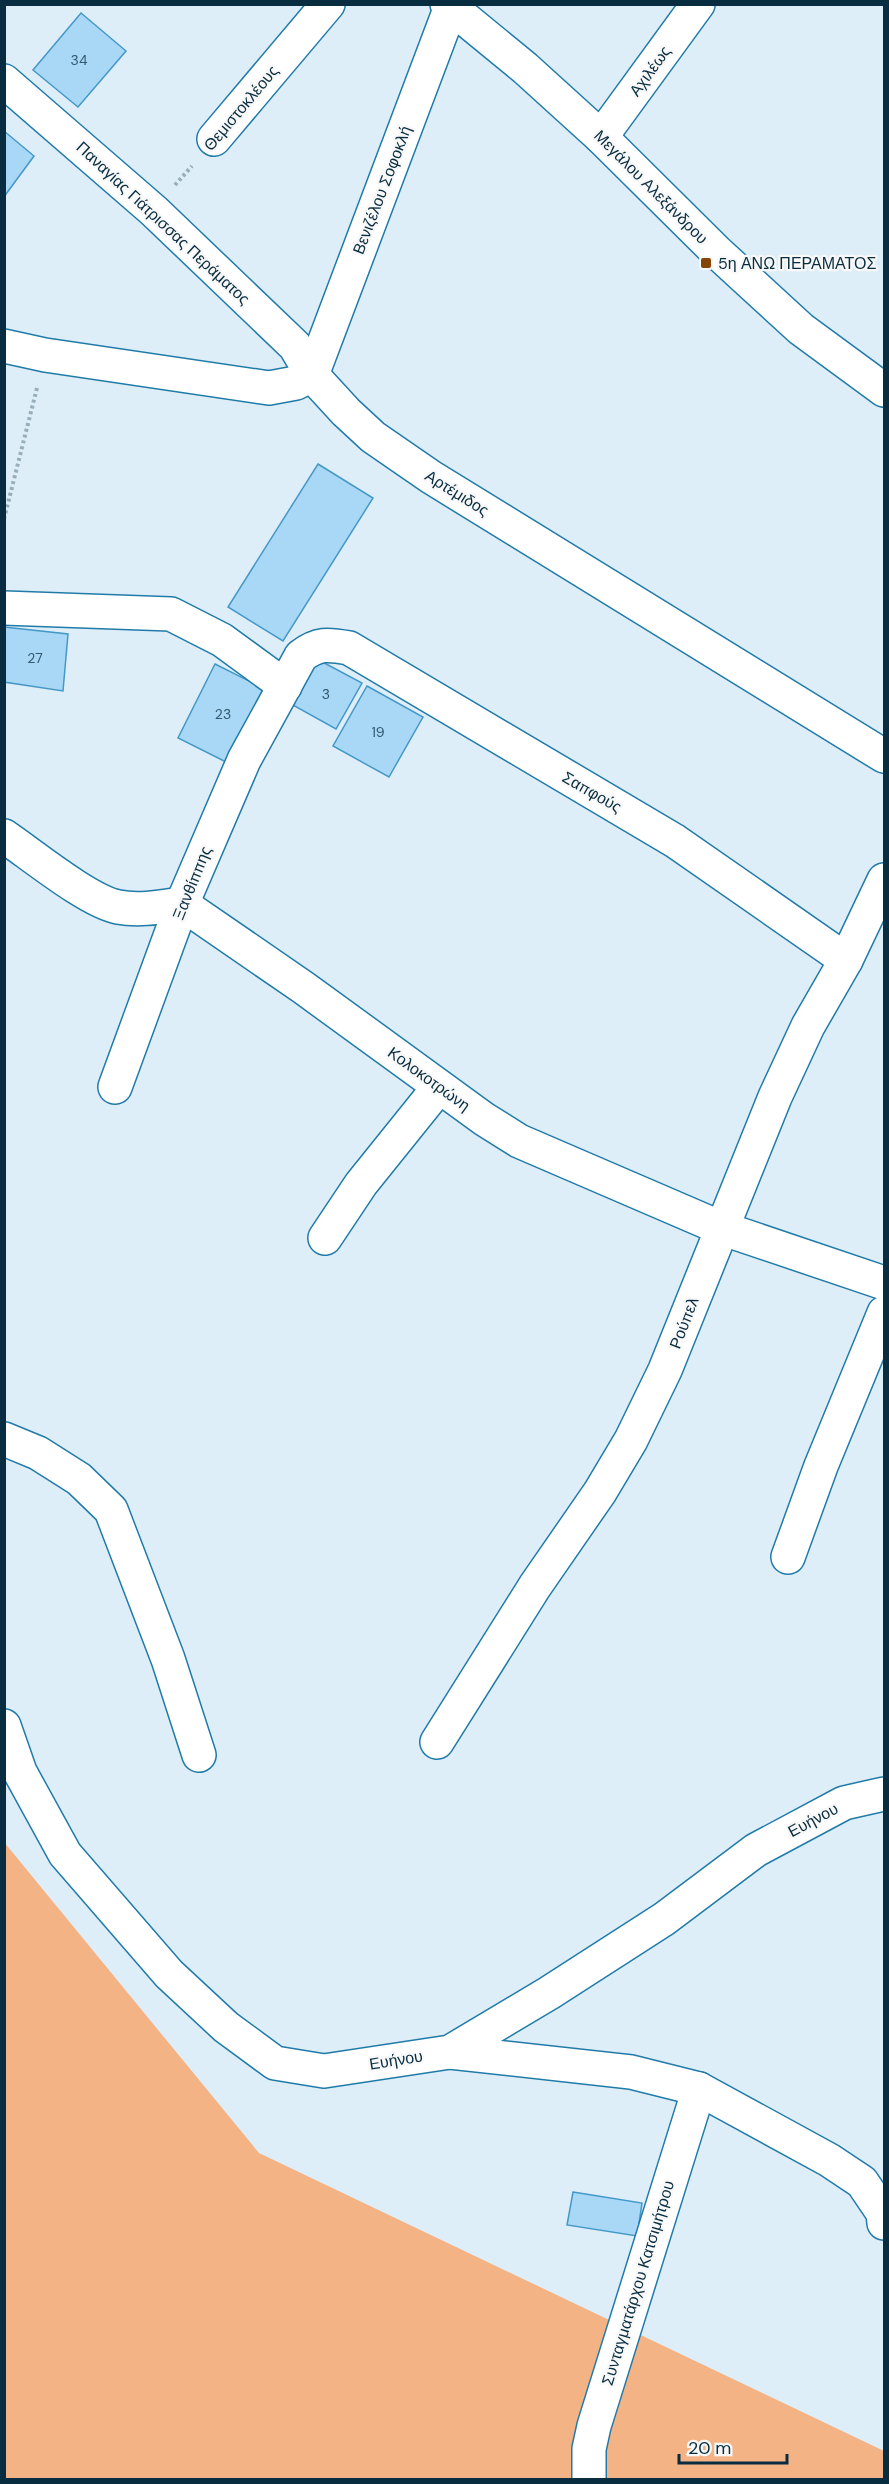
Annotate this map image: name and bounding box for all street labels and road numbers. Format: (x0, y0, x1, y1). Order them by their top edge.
street label: Αχιλέως (625, 41, 676, 101)
street label: Θεμιστοκλέους (199, 61, 283, 155)
street label: Βενιζέλου Σοφοκλή (348, 123, 416, 257)
street label: Μεγάλου Αλεξάνδρου (590, 126, 712, 248)
street label: Παναγίας Γιάτρισσας Περάματος (72, 137, 254, 309)
street label: Αρτέμιδος (421, 465, 493, 521)
street label: Σαπφούς (559, 767, 626, 818)
street label: Ξανθίππης (168, 843, 216, 923)
street label: Κολοκοτρώνη (384, 1042, 474, 1116)
street label: Ρούπελ (665, 1294, 703, 1352)
street label: Ευήνου (784, 1798, 842, 1842)
street label: Ευήνου (368, 2045, 424, 2075)
street label: Συνταγματάρχου Κατσιμήτρου (597, 2178, 679, 2388)

